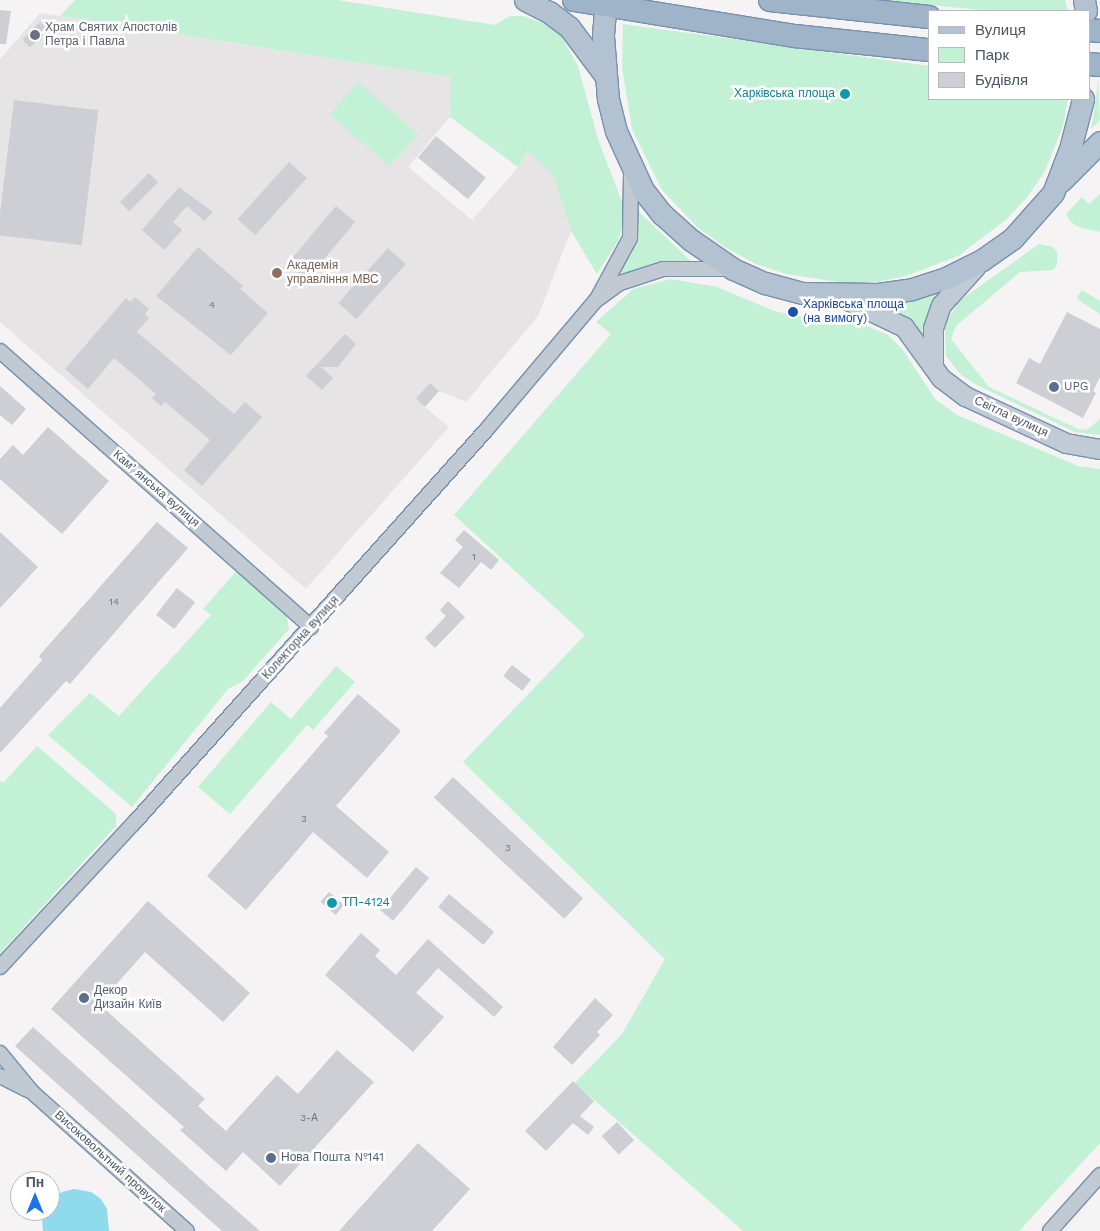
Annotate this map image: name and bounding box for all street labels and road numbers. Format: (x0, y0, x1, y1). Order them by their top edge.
street label: Світла вулиця (972, 394, 1050, 440)
street label: Камʼянська вулиця (110, 448, 202, 530)
street label: Колекторна вулиця (260, 593, 342, 683)
street label: Високовольтний провулок (51, 1108, 169, 1216)

